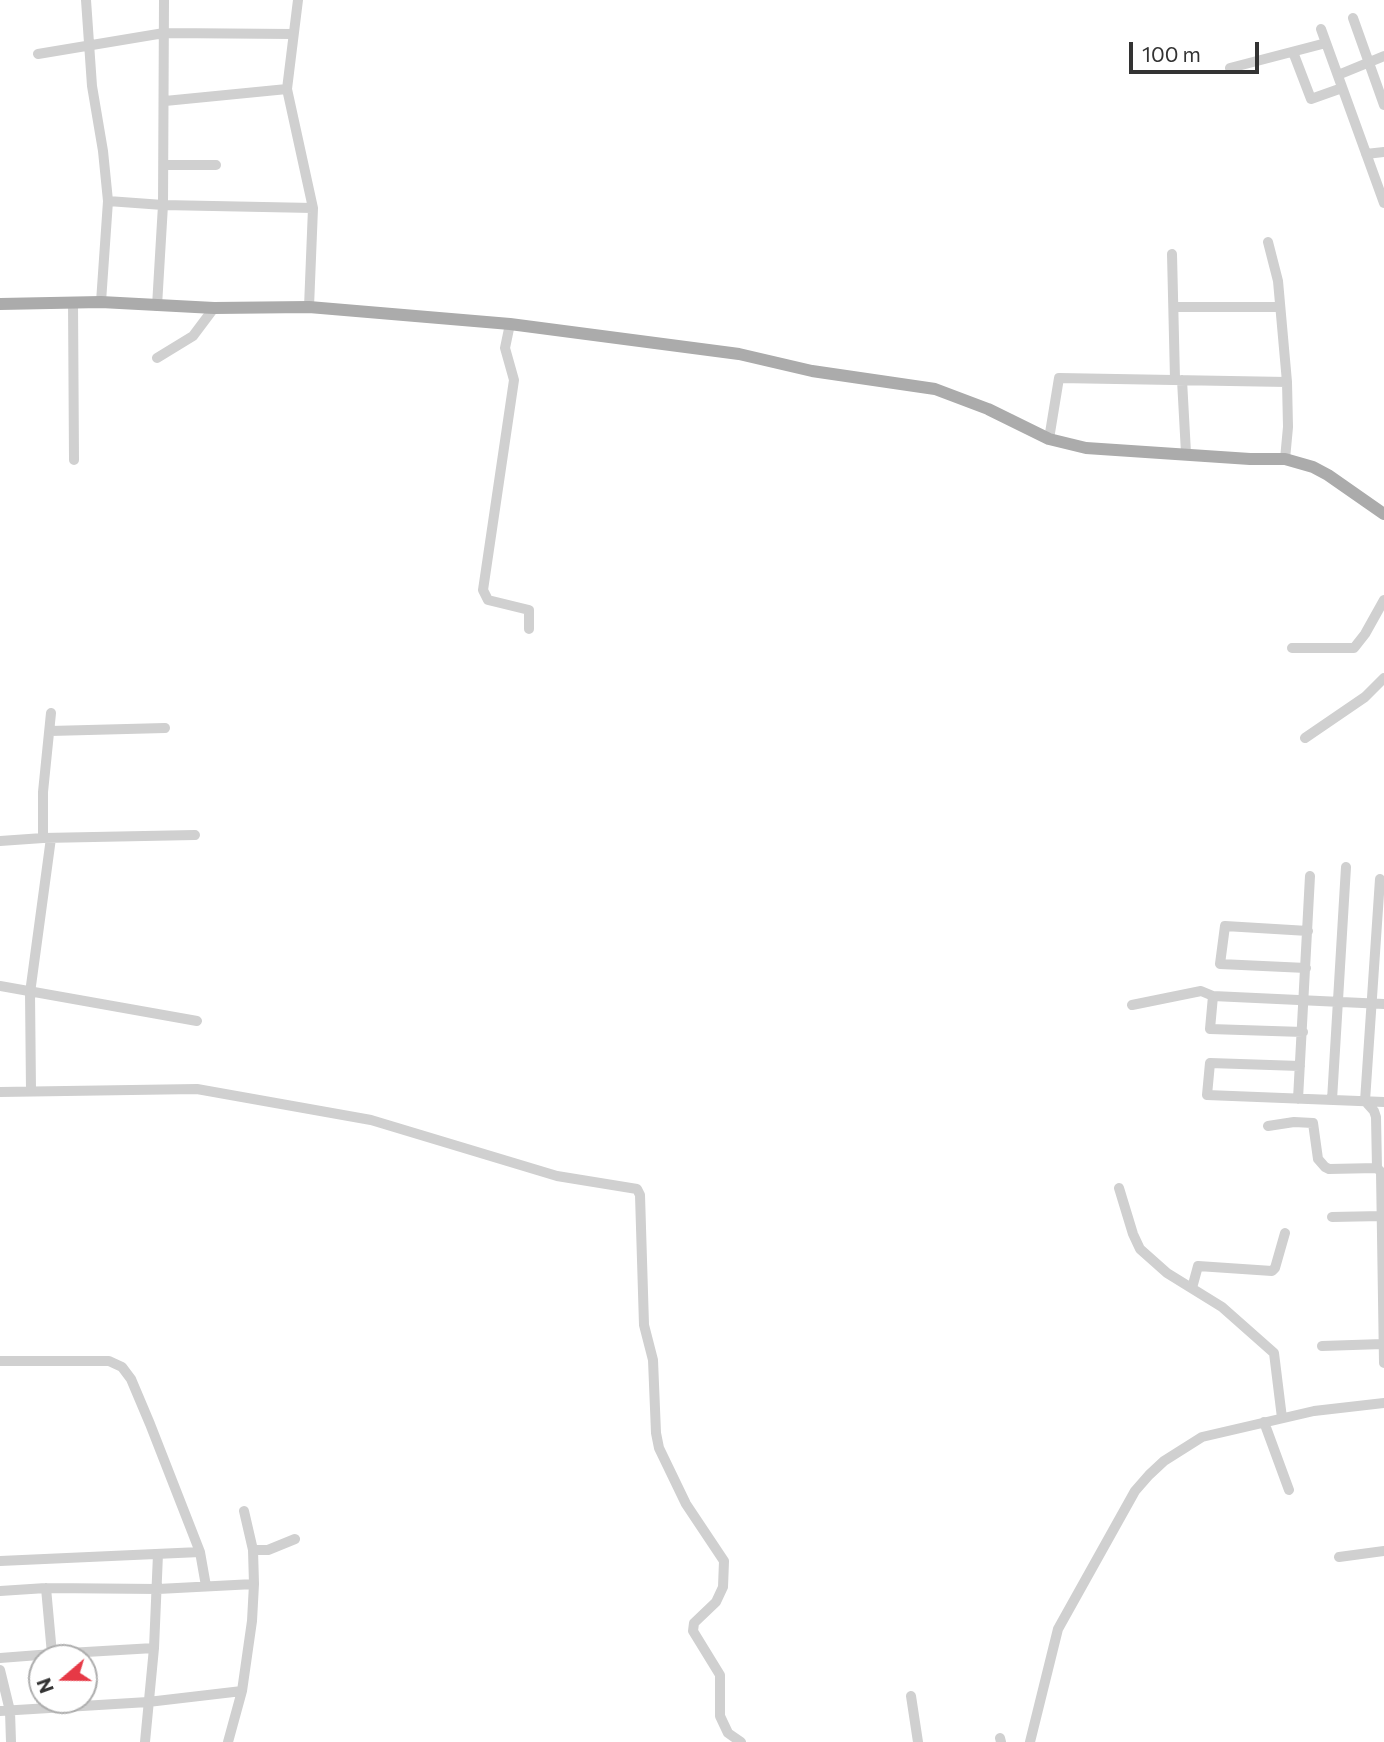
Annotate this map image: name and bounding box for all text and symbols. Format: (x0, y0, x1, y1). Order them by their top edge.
scale bar (1132, 28, 1262, 72)
text: 100 m (1142, 41, 1201, 66)
north arrow (28, 1644, 98, 1714)
text: N (31, 1675, 58, 1696)

